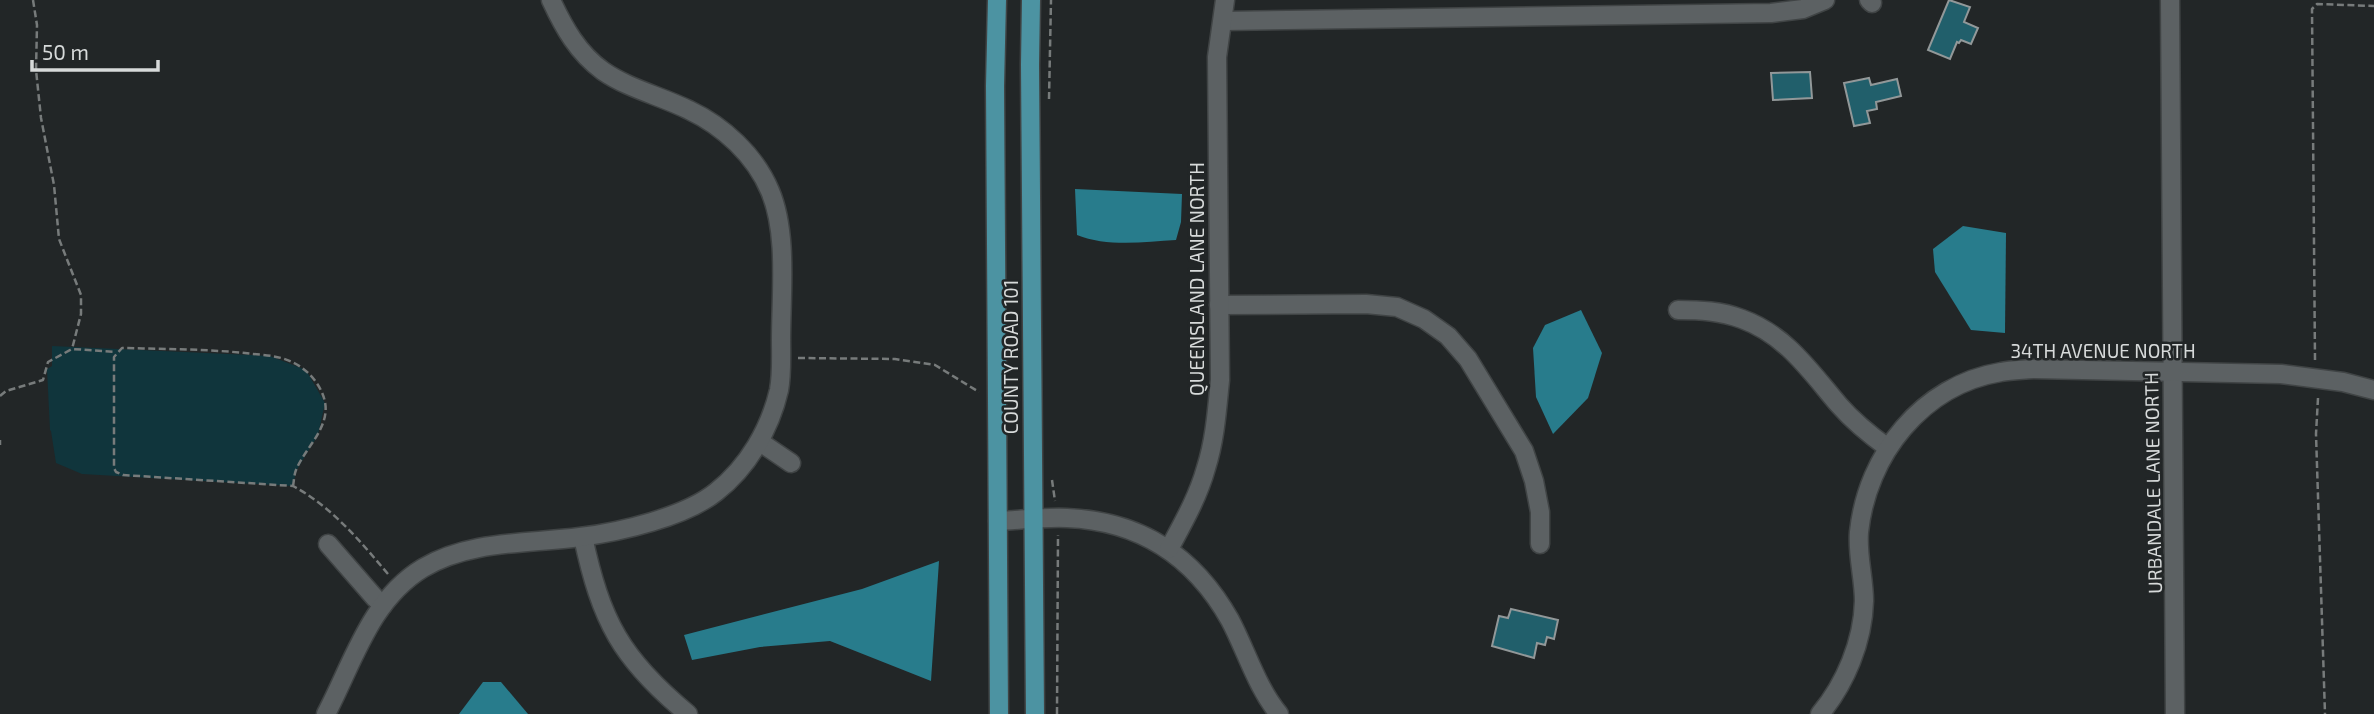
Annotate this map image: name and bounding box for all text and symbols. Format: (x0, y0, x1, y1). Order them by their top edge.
scale bar (32, 28, 158, 72)
text: 50 m (42, 39, 89, 64)
street label: QUEENSLAND LANE NORTH (1185, 162, 1208, 396)
street label: COUNTY ROAD 101 (999, 280, 1022, 434)
street label: 34TH AVENUE NORTH (2010, 339, 2196, 362)
street label: URBANDALE LANE NORTH (2139, 372, 2166, 594)

